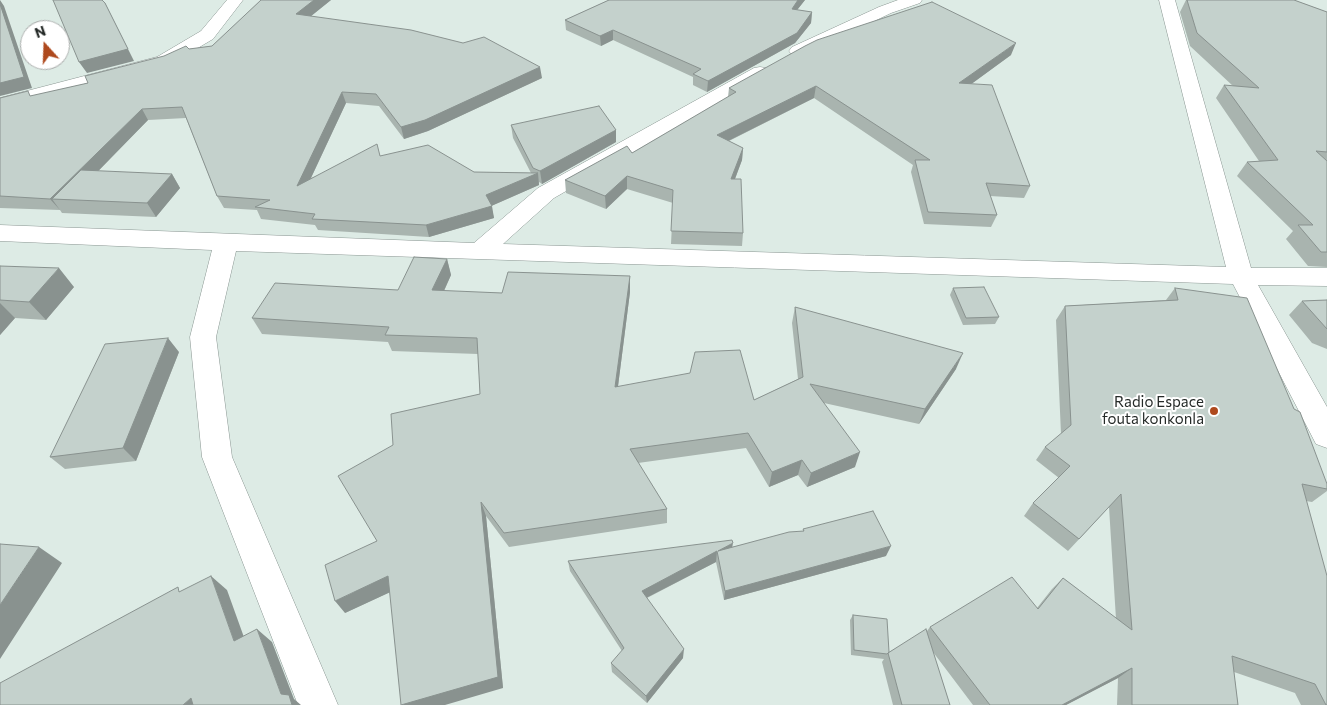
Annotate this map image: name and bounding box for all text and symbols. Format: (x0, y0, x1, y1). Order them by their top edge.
north arrow (20, 20, 70, 70)
text: N (32, 22, 48, 41)
place label: Radio Espace fouta konkonla (1102, 393, 1204, 428)
marker: Radio Espace fouta konkonla (1208, 405, 1220, 417)

